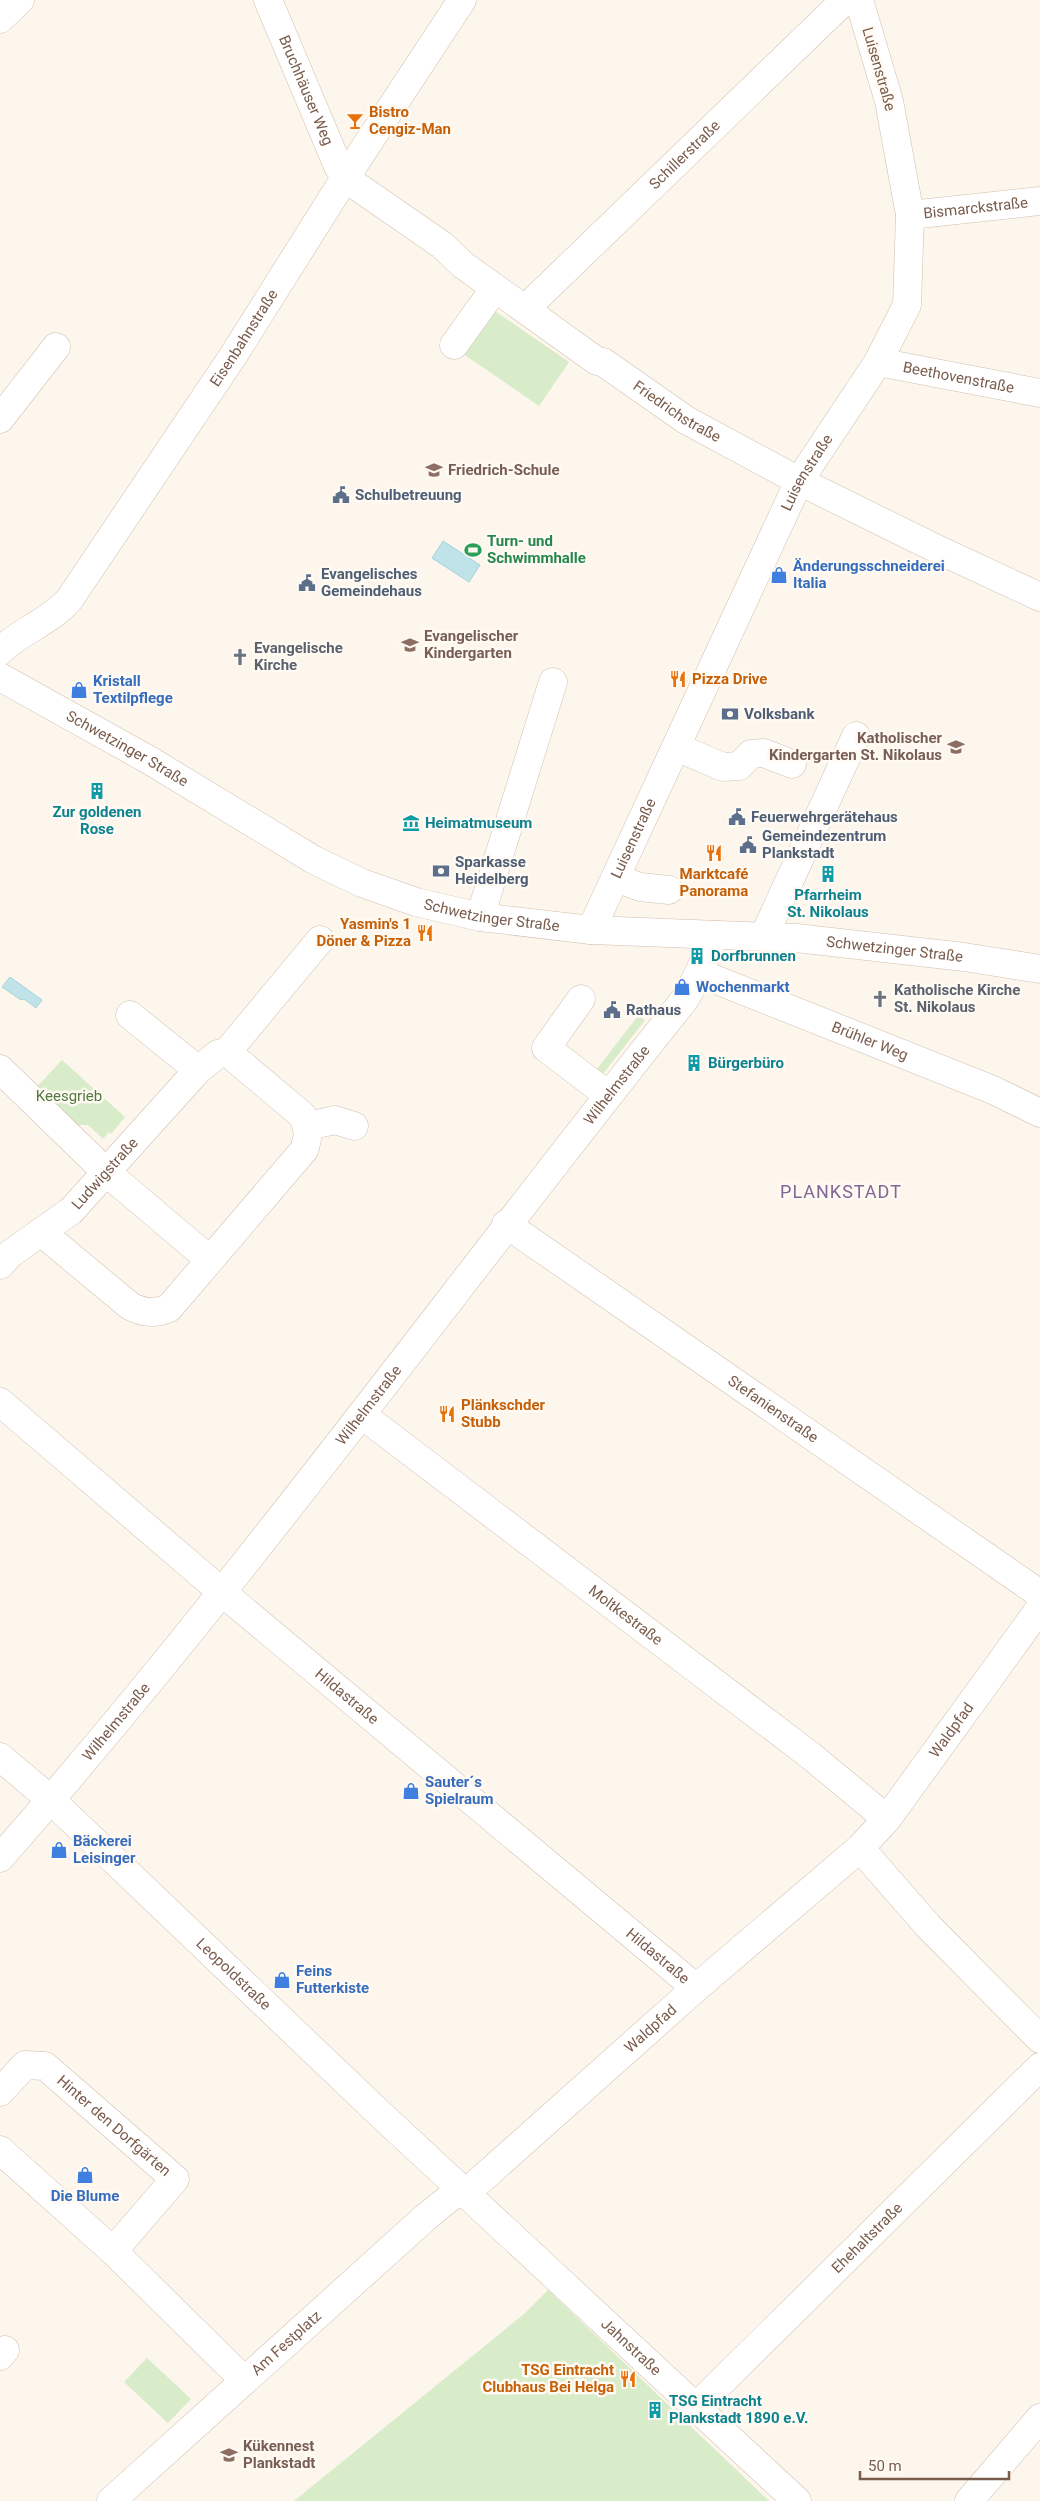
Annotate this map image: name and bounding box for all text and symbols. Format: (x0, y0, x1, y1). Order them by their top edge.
street label: Luisenstraße (858, 25, 900, 113)
street label: Bruchhäuser Weg (275, 33, 337, 148)
place label: Bistro Cengiz-Man (369, 103, 451, 138)
bar icon: Bistro Cengiz-Man (345, 111, 365, 131)
street label: Schillerstraße (646, 116, 724, 193)
street label: Bismarckstraße (922, 193, 1029, 223)
street label: Eisenbahnstraße (206, 286, 282, 390)
street label: Beethovenstraße (901, 358, 1016, 397)
street label: Friedrichstraße (630, 377, 724, 446)
street label: Luisenstraße (777, 431, 837, 514)
school or university icon: Friedrich-Schule (424, 460, 444, 480)
place label: Friedrich-Schule (448, 461, 560, 479)
public building icon: Schulbetreuung (331, 485, 351, 505)
place label: Schulbetreuung (355, 486, 462, 504)
place label: Turn- und Schwimmhalle (487, 532, 586, 567)
sports icon: Turn- und Schwimmhalle (463, 540, 483, 560)
place label: Änderungsschneiderei Italia (793, 557, 945, 592)
place label: Evangelisches Gemeindehaus (321, 565, 422, 600)
shop icon: Änderungsschneiderei Italia (769, 565, 789, 585)
public building icon: Evangelisches Gemeindehaus (297, 573, 317, 593)
place label: Evangelischer Kindergarten (424, 627, 519, 662)
school or university icon: Evangelischer Kindergarten (400, 635, 420, 655)
place label: Evangelische Kirche (254, 639, 343, 674)
church icon: Evangelische Kirche (230, 647, 250, 667)
restaurant icon: Pizza Drive (668, 669, 688, 689)
place label: Pizza Drive (692, 670, 767, 688)
place label: Kristall Textilpflege (93, 672, 173, 707)
shop icon: Kristall Textilpflege (69, 680, 89, 700)
bank icon: Volksbank (720, 704, 740, 724)
place label: Volksbank (744, 705, 815, 723)
street label: Schwetzinger Straße (63, 707, 191, 791)
place label: Katholischer Kindergarten St. Nikolaus (769, 729, 942, 764)
school or university icon: Katholischer Kindergarten St. Nikolaus (946, 737, 966, 757)
building icon: Zur goldenen Rose (87, 781, 107, 801)
street label: Luisenstraße (607, 795, 660, 881)
place label: Zur goldenen Rose (52, 803, 142, 838)
public building icon: Feuerwehrgerätehaus (727, 807, 747, 827)
place label: Feuerwehrgerätehaus (751, 808, 898, 826)
museum icon: Heimatmuseum (401, 813, 421, 833)
place label: Heimatmuseum (425, 814, 532, 832)
place label: Gemeindezentrum Plankstadt (762, 827, 886, 862)
public building icon: Gemeindezentrum Plankstadt (738, 835, 758, 855)
restaurant icon: Marktcafé Panorama (704, 843, 724, 863)
place label: Sparkasse Heidelberg (455, 853, 529, 888)
bank icon: Sparkasse Heidelberg (431, 861, 451, 881)
building icon: Pfarrheim St. Nikolaus (818, 864, 838, 884)
place label: Marktcafé Panorama (680, 865, 748, 900)
place label: Pfarrheim St. Nikolaus (787, 886, 869, 921)
street label: Schwetzinger Straße (422, 895, 561, 935)
place label: Yasmin's 1 Döner & Pizza (317, 915, 411, 950)
restaurant icon: Yasmin's 1 Döner & Pizza (415, 923, 435, 943)
street label: Schwetzinger Straße (825, 932, 964, 966)
building icon: Dorfbrunnen (687, 946, 707, 966)
place label: Dorfbrunnen (711, 947, 796, 965)
shop icon: Wochenmarkt (672, 977, 692, 997)
place label: Wochenmarkt (696, 978, 790, 996)
place label: Katholische Kirche St. Nikolaus (894, 981, 1020, 1016)
church icon: Katholische Kirche St. Nikolaus (870, 989, 890, 1009)
public building icon: Rathaus (602, 1000, 622, 1020)
place label: Rathaus (626, 1001, 682, 1019)
street label: Brühler Weg (829, 1018, 911, 1064)
street label: Wilhelmstraße (580, 1042, 654, 1128)
building icon: Bürgerbüro (684, 1053, 704, 1073)
place label: Bürgerbüro (708, 1054, 784, 1072)
park label: Keesgrieb (36, 1087, 102, 1105)
street label: Ludwigstraße (68, 1134, 142, 1213)
district label: PLANKSTADT (780, 1181, 902, 1202)
street label: Wilhelmstraße (332, 1362, 405, 1449)
street label: Stefanienstraße (724, 1372, 822, 1447)
place label: Plänkschder Stubb (461, 1396, 546, 1431)
restaurant icon: Plänkschder Stubb (437, 1404, 457, 1424)
street label: Moltkestraße (585, 1581, 666, 1649)
street label: Hildastraße (311, 1665, 382, 1728)
street label: Wilhelmstraße (78, 1679, 154, 1765)
street label: Waldpfad (925, 1699, 977, 1761)
place label: Sauter´s Spielraum (425, 1773, 493, 1808)
shop icon: Sauter´s Spielraum (401, 1781, 421, 1801)
place label: Bäckerei Leisinger (73, 1832, 136, 1867)
shop icon: Bäckerei Leisinger (49, 1840, 69, 1860)
street label: Hildastraße (622, 1924, 693, 1988)
street label: Leopoldstraße (192, 1934, 275, 2014)
place label: Feins Futterkiste (296, 1962, 369, 1997)
shop icon: Feins Futterkiste (272, 1970, 292, 1990)
street label: Waldpfad (621, 2001, 680, 2056)
street label: Hinter den Dorfgärten (53, 2072, 174, 2180)
shop icon: Die Blume (75, 2165, 95, 2185)
place label: Die Blume (51, 2187, 119, 2205)
street label: Ehehaltstraße (828, 2199, 906, 2277)
street label: Am Festplatz (248, 2307, 325, 2379)
street label: Jahnstraße (597, 2315, 665, 2379)
place label: TSG Eintracht Clubhaus Bei Helga (482, 2361, 614, 2396)
restaurant icon: TSG Eintracht Clubhaus Bei Helga (618, 2369, 638, 2389)
place label: TSG Eintracht Plankstadt 1890 e.V. (669, 2392, 808, 2427)
building icon: TSG Eintracht Plankstadt 1890 e.V. (645, 2400, 665, 2420)
place label: Kükennest Plankstadt (243, 2437, 315, 2472)
school or university icon: Kükennest Plankstadt (219, 2445, 239, 2465)
scale bar (860, 2448, 1009, 2480)
text: 50 m (868, 2457, 902, 2475)

